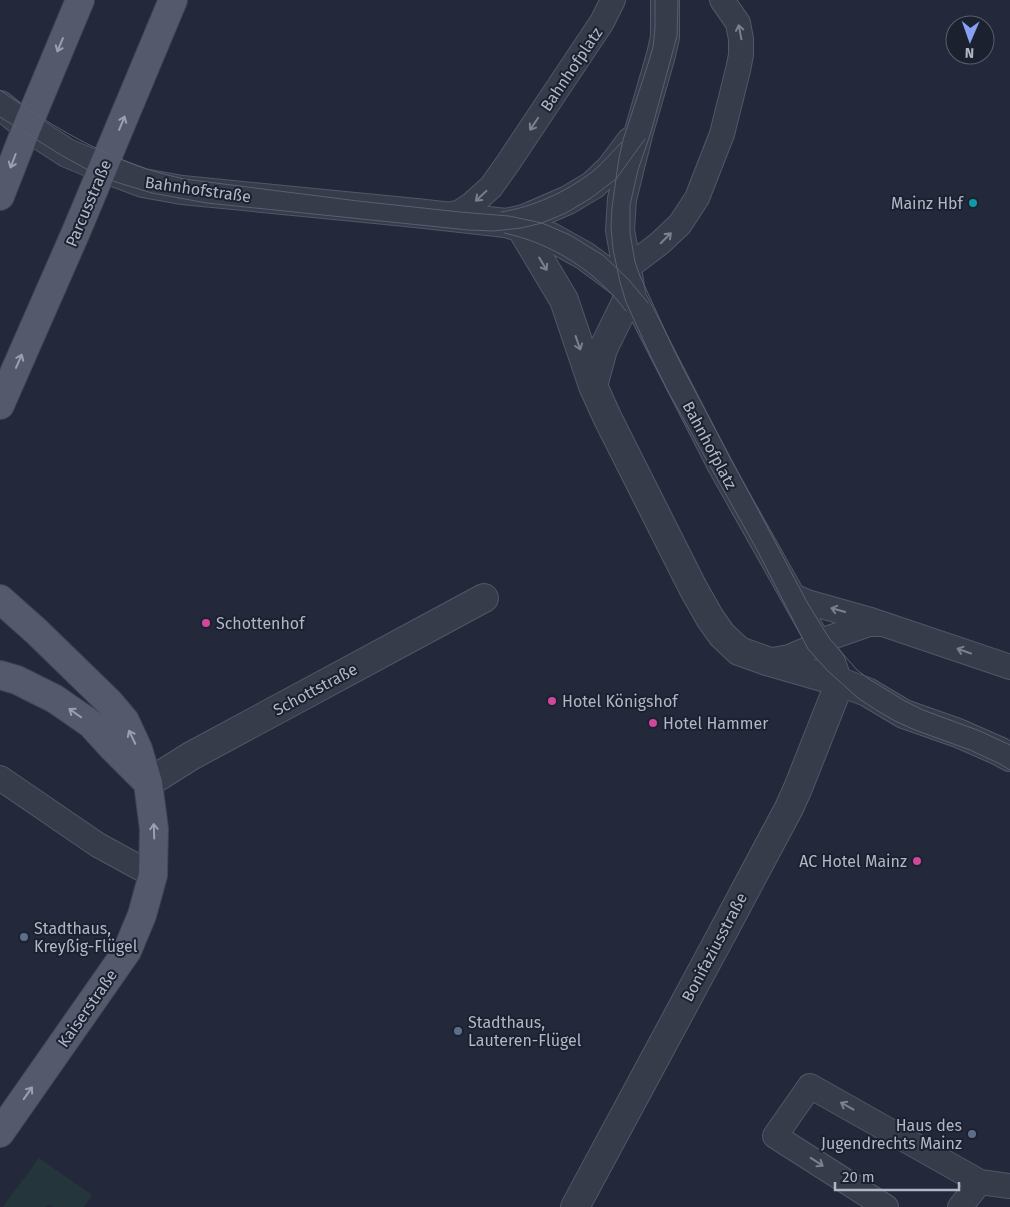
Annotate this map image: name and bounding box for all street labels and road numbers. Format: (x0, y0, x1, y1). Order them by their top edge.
street label: Bahnhofplatz (536, 24, 606, 115)
street label: Parcusstraße (62, 157, 115, 250)
street label: Bahnhofstraße (144, 173, 252, 206)
street label: Bahnhofplatz (678, 398, 741, 492)
street label: Schottstraße (270, 659, 360, 720)
street label: Bonifaziusstraße (678, 890, 751, 1005)
street label: Kaiserstraße (54, 966, 121, 1051)

